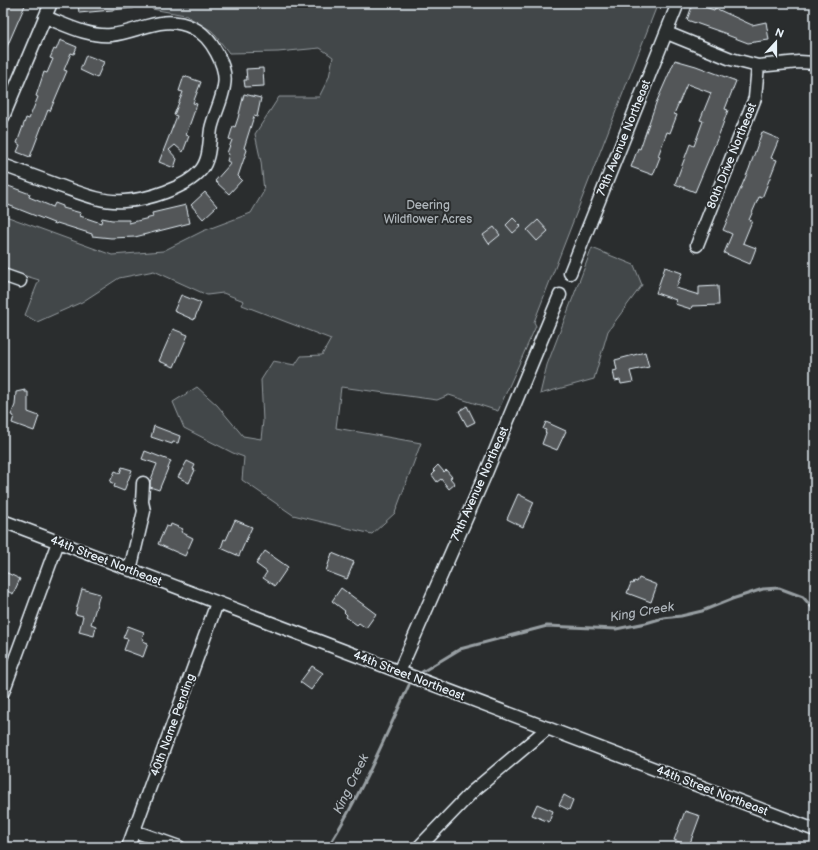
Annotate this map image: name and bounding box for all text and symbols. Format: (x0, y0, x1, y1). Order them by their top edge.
north arrow (756, 22, 796, 62)
text: N (773, 26, 786, 41)
street label: 79th Avenue Northeast (594, 77, 654, 198)
street label: 80th Drive Northeast (704, 100, 760, 211)
park label: Deering Wildflower Acres (384, 198, 472, 227)
street label: 79th Avenue Northeast (448, 424, 512, 544)
street label: 44th Street Northeast (48, 533, 164, 589)
water label: King Creek (609, 598, 676, 625)
street label: 44th Street Northeast (351, 648, 467, 704)
street label: 40th Name Pending (147, 671, 199, 778)
water label: King Creek (330, 751, 373, 817)
street label: 44th Street Northeast (654, 763, 770, 819)

